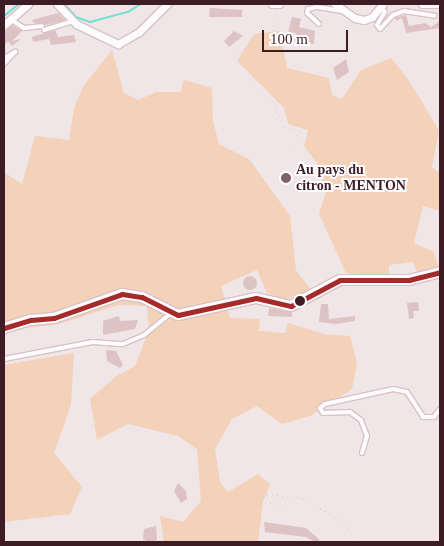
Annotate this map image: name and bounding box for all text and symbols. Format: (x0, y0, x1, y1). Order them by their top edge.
scale bar (264, 20, 350, 52)
text: 100 m (270, 31, 308, 47)
place label: Au pays du citron - MENTON (296, 162, 406, 194)
marker: Au pays du citron - MENTON (280, 172, 292, 184)
unlabelled marker (295, 296, 305, 306)

